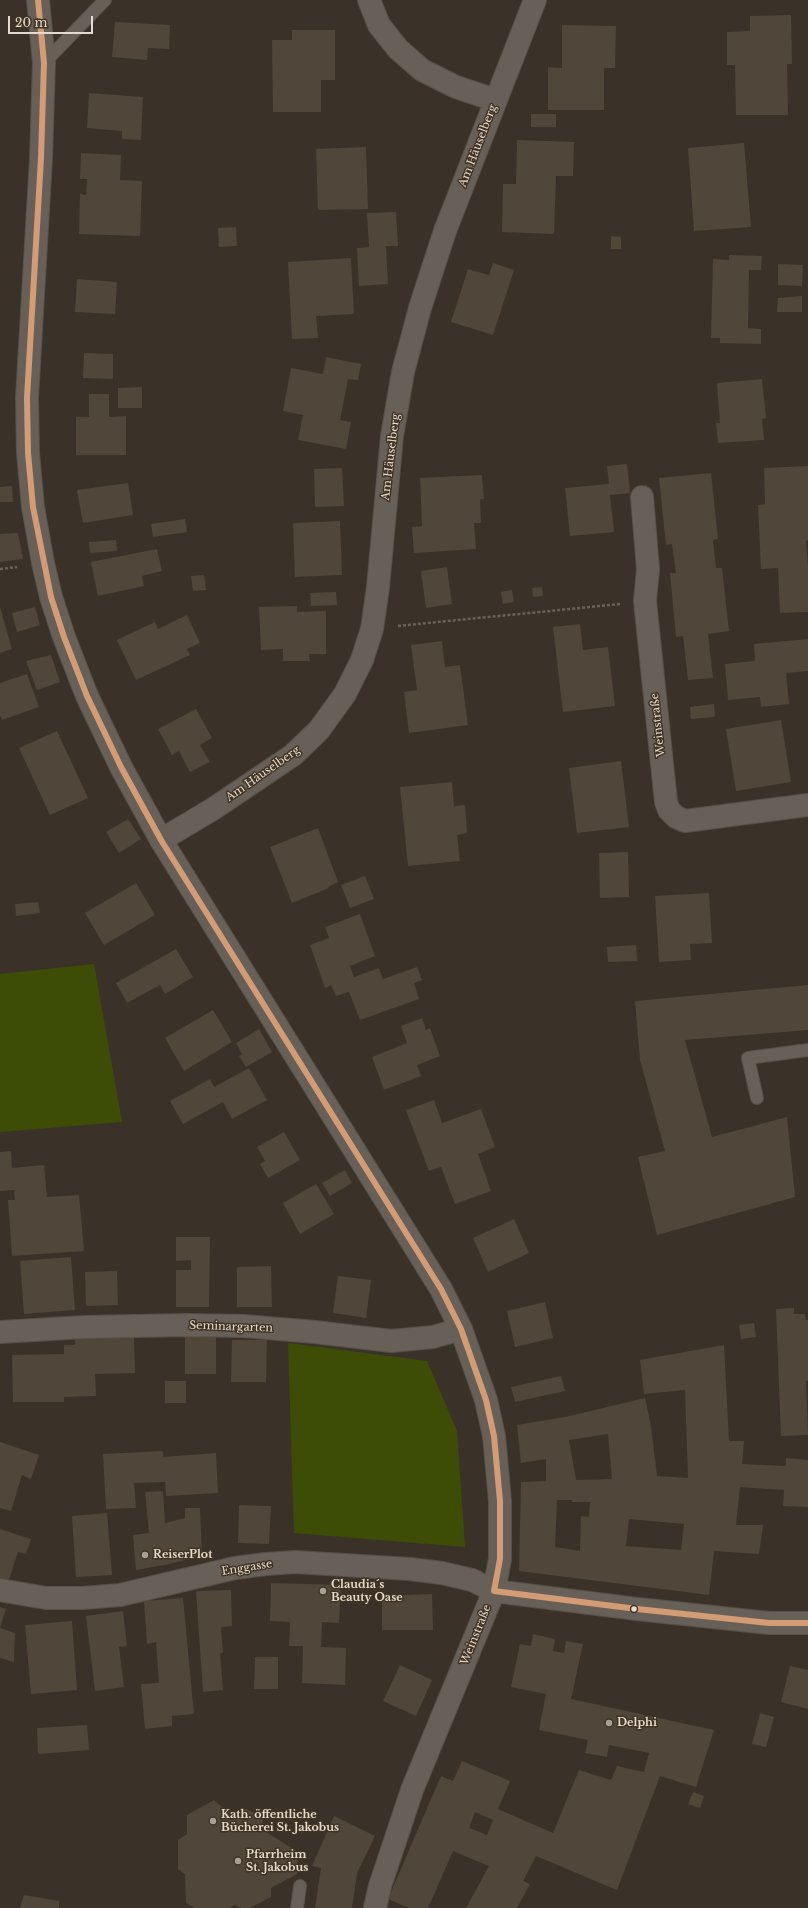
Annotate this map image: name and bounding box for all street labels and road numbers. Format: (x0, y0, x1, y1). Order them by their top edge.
street label: Am Häuselberg (456, 103, 500, 189)
street label: Am Häuselberg (379, 413, 403, 501)
street label: Weinstraße (648, 692, 668, 758)
street label: Am Häuselberg (223, 744, 303, 804)
street label: Seminargarten (189, 1319, 273, 1335)
street label: Enggasse (221, 1557, 273, 1579)
street label: Weinstraße (458, 1603, 494, 1667)

